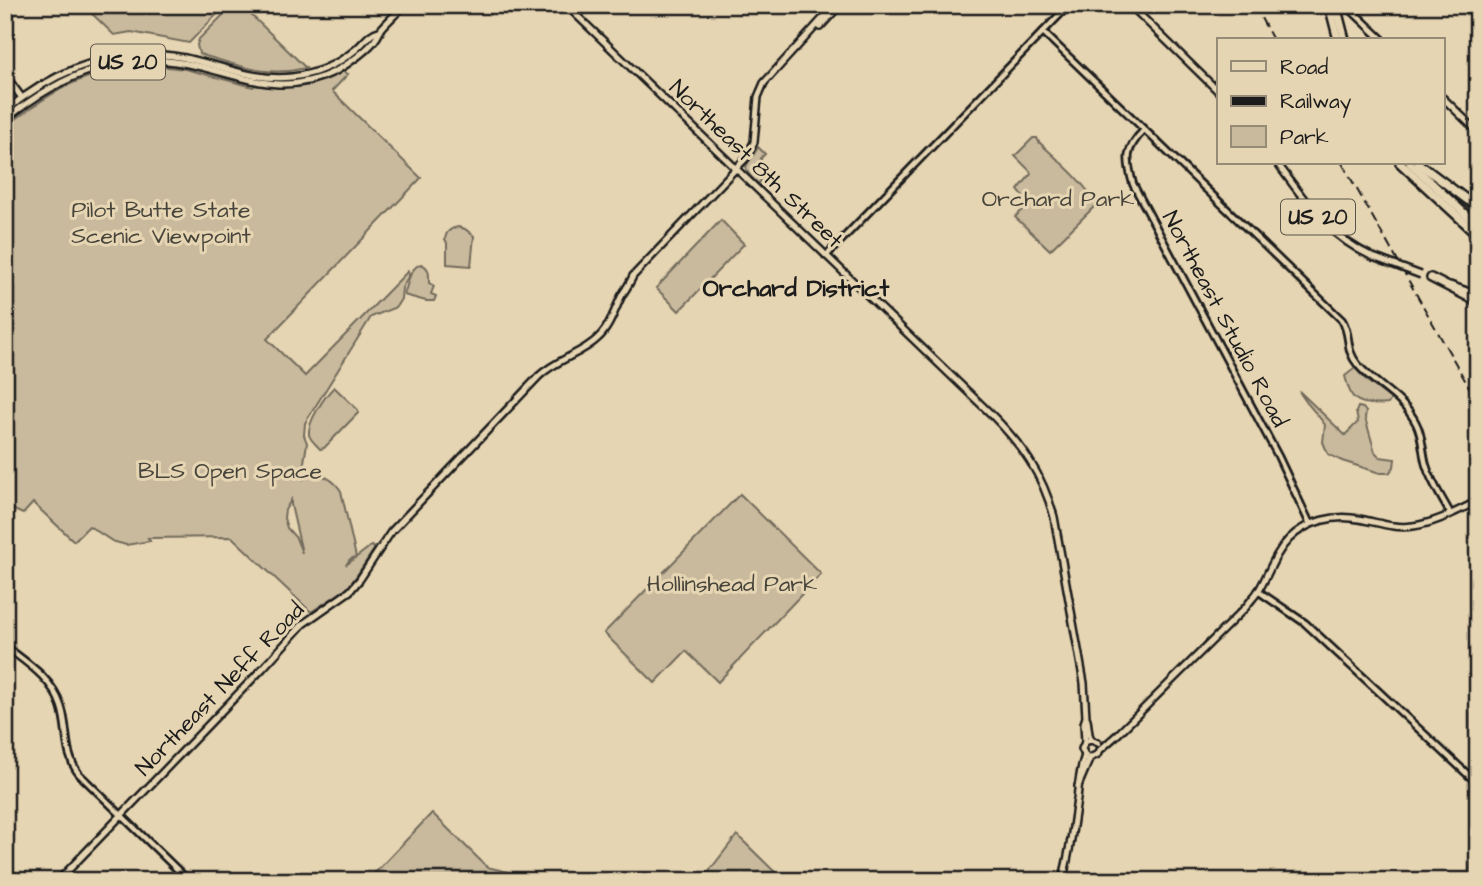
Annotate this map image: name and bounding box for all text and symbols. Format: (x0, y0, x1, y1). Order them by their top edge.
legend (1217, 38, 1444, 164)
road number: US 20 (91, 44, 165, 80)
text: Road (1280, 53, 1328, 82)
street label: Northeast 8th Street (662, 72, 851, 256)
text: Railway (1280, 87, 1352, 118)
text: Park (1280, 123, 1329, 152)
park label: Orchard Park (982, 183, 1134, 215)
park label: Pilot Butte State Scenic Viewpoint (71, 194, 251, 252)
road number: US 20 (1281, 200, 1355, 234)
street label: Northeast Studio Road (1154, 205, 1296, 433)
district label: Orchard District (703, 272, 890, 306)
park label: BLS Open Space (138, 455, 322, 487)
park label: Hollinshead Park (647, 568, 817, 600)
street label: Northeast Neff Road (128, 595, 312, 783)

